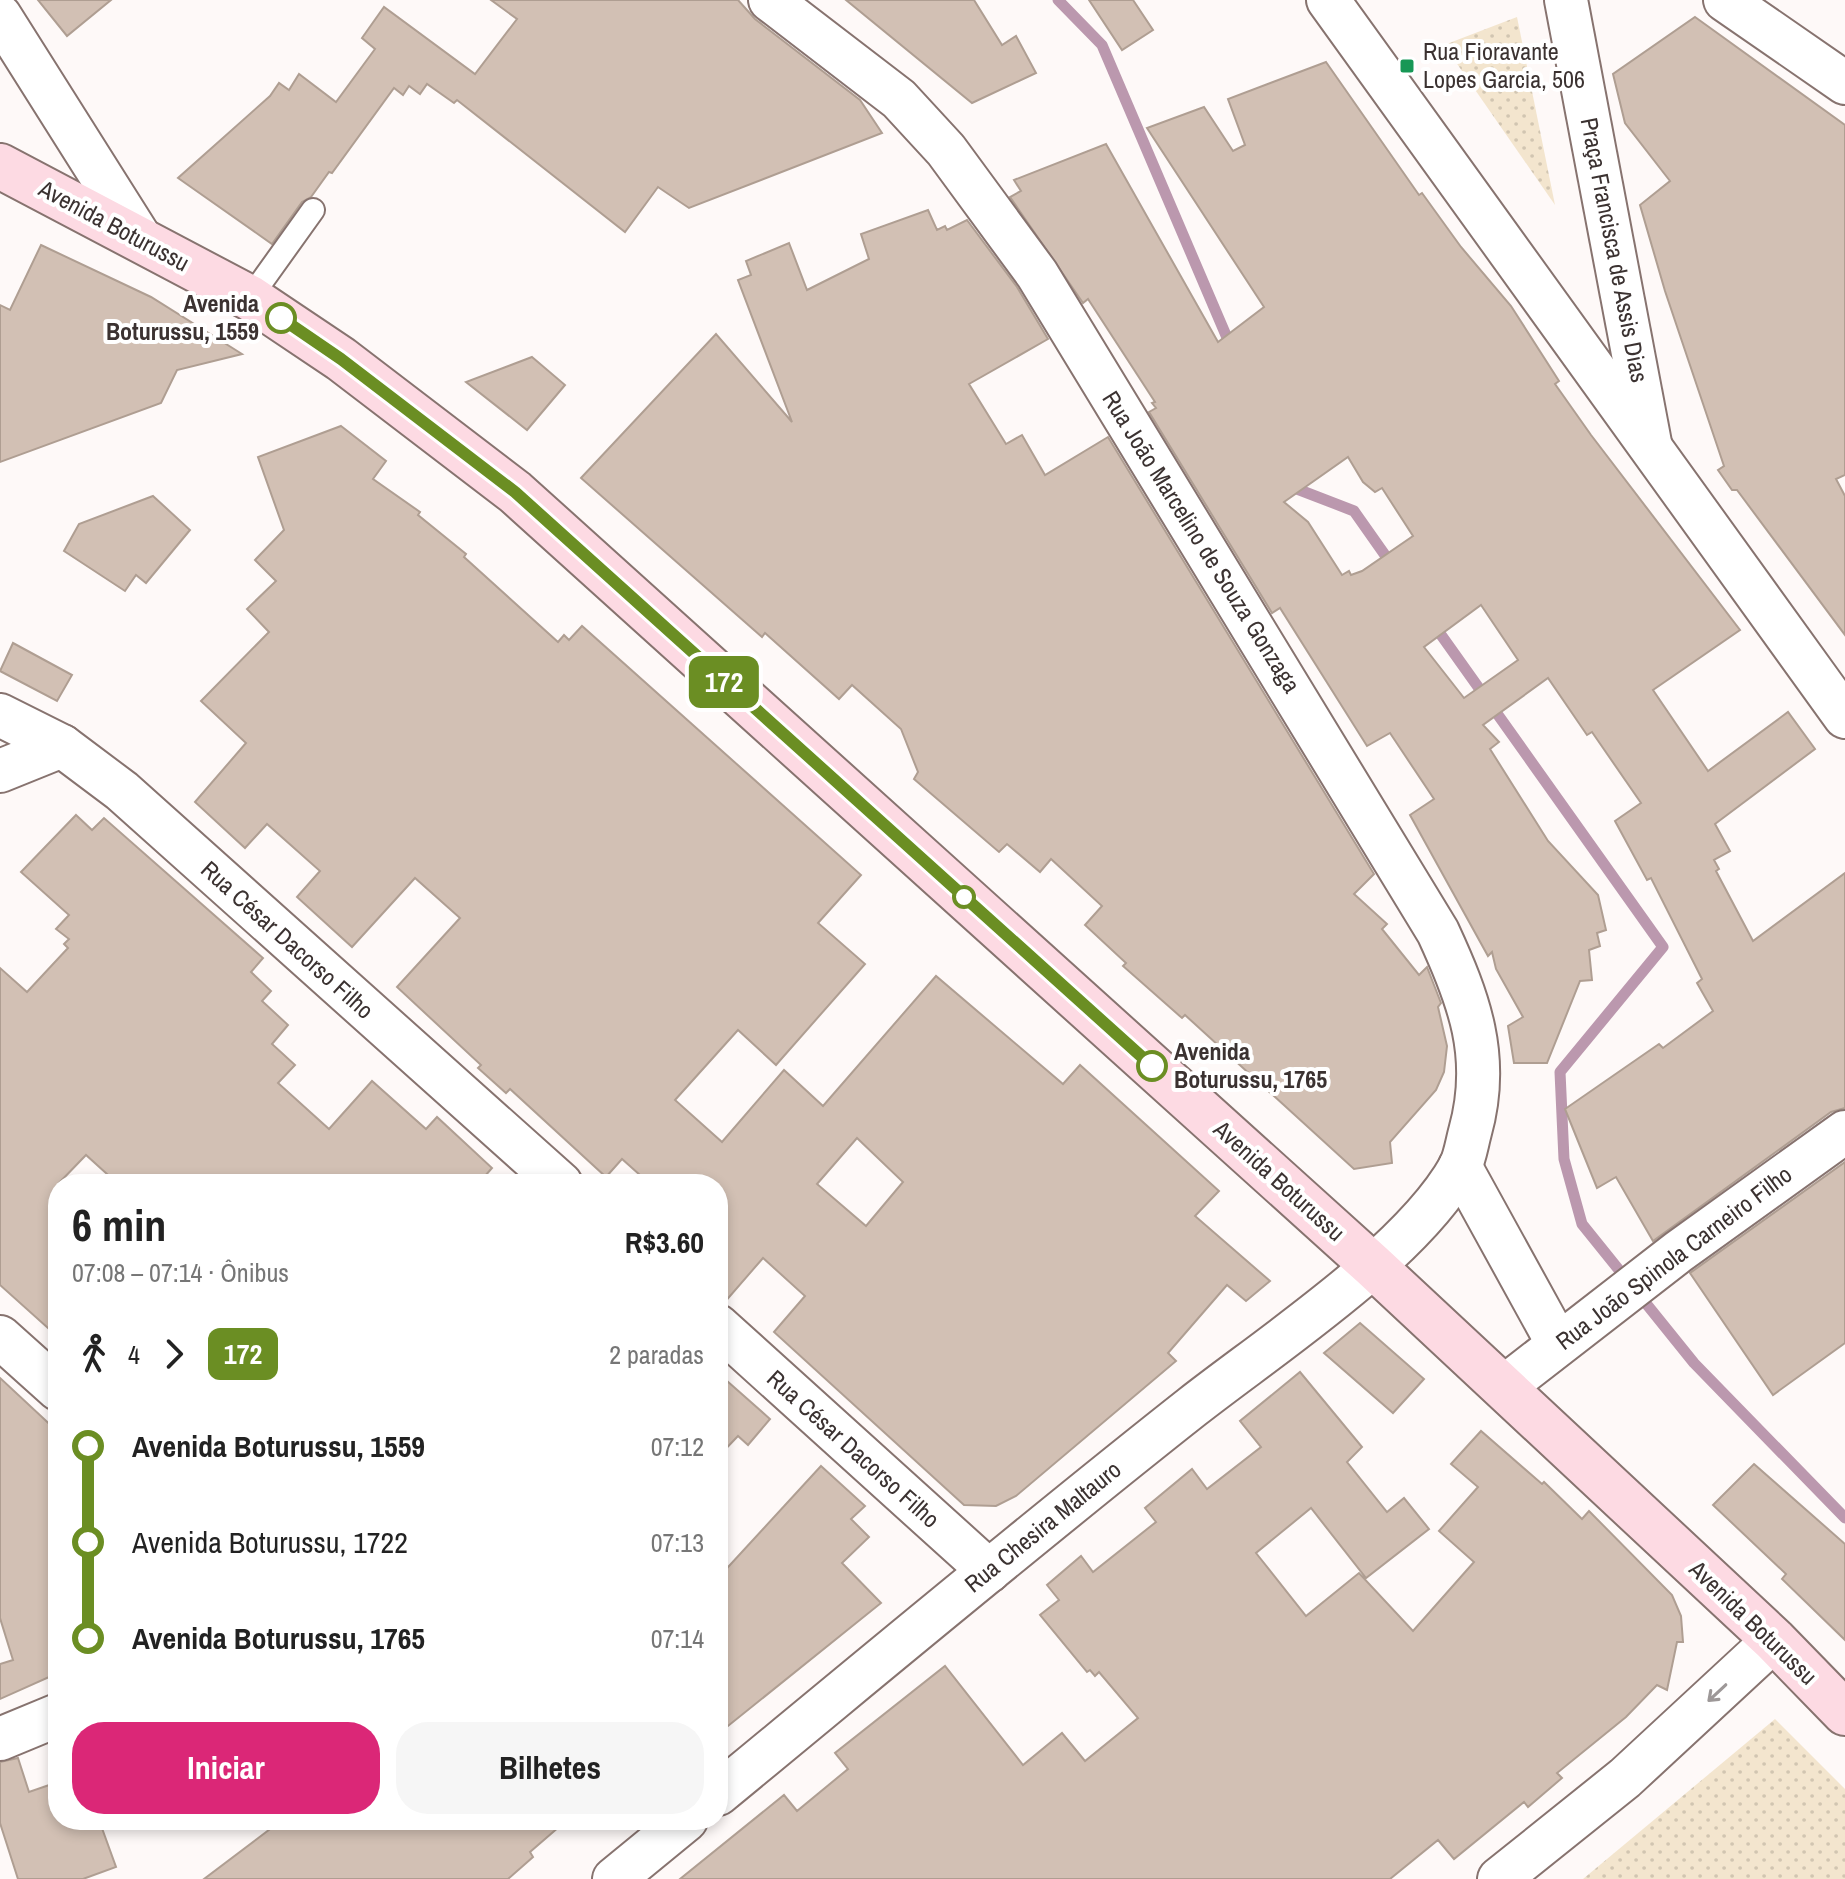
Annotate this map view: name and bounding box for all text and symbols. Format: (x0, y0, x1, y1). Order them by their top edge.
place label: Rua Fioravante Lopes Garcia, 506 (1423, 35, 1585, 95)
marker: Rua Fioravante Lopes Garcia, 506 (1398, 57, 1416, 75)
street label: Praça Francisca de Assis Dias (1574, 115, 1656, 385)
street label: Avenida Boturussu (33, 172, 195, 278)
place label: Avenida Boturussu, 1559 (106, 287, 259, 347)
marker: Avenida Boturussu, 1559 (266, 303, 296, 333)
street label: Rua João Marcelino de Souza Gonzaga (1096, 385, 1308, 698)
line badge: 172 (678, 656, 770, 708)
text: 172 (705, 663, 743, 701)
street label: Rua César Dacorso Filho (194, 853, 381, 1025)
unlabelled marker (953, 886, 975, 908)
place label: Avenida Boturussu, 1765 (1174, 1035, 1327, 1095)
marker: Avenida Boturussu, 1765 (1137, 1051, 1167, 1081)
street label: Avenida Boturussu (1207, 1112, 1352, 1248)
street label: Rua João Spinola Carneiro Filho (1549, 1158, 1798, 1357)
text: 6 min (72, 1195, 166, 1255)
text: R$3.60 (625, 1222, 704, 1262)
text: 07:08 – 07:14 · Ônibus (72, 1255, 289, 1290)
icon: walk (72, 1332, 116, 1376)
icon: forward (152, 1332, 196, 1376)
text: 172 (224, 1335, 262, 1373)
text: 4 (128, 1337, 140, 1372)
text: 2 paradas (609, 1337, 704, 1372)
street label: Rua César Dacorso Filho (760, 1362, 947, 1534)
text: Avenida Boturussu, 1559 (132, 1426, 425, 1466)
text: 07:12 (651, 1429, 704, 1464)
street label: Rua Chesira Maltauro (957, 1453, 1127, 1599)
text: Avenida Boturussu, 1722 (132, 1522, 408, 1562)
text: 07:13 (651, 1525, 704, 1560)
street label: Avenida Boturussu (1682, 1552, 1825, 1691)
text: Avenida Boturussu, 1765 (132, 1618, 425, 1658)
text: 07:14 (651, 1621, 704, 1656)
one-way arrow (1707, 1683, 1727, 1702)
button: Iniciar (72, 1722, 380, 1814)
button: Bilhetes (396, 1722, 704, 1814)

